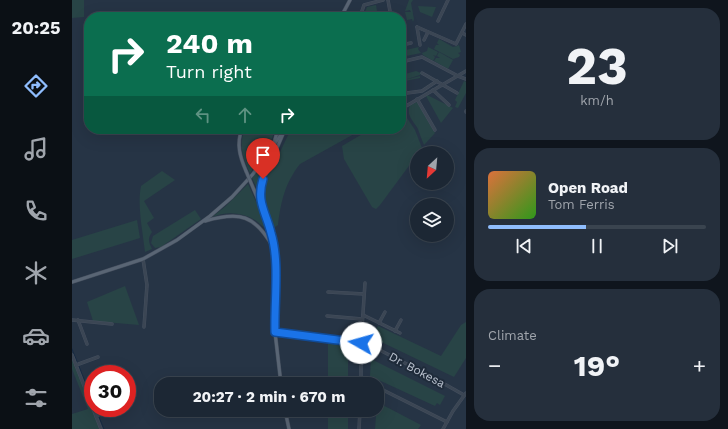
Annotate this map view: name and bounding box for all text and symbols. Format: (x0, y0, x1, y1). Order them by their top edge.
text: 20:25 (12, 17, 60, 38)
text: 240 m (166, 27, 253, 60)
icon: right (100, 28, 152, 80)
text: 23 (566, 36, 628, 97)
text: Turn right (166, 61, 252, 82)
icon: directions (22, 72, 50, 100)
text: km/h (580, 93, 614, 108)
icon: left (192, 104, 214, 126)
icon: ahead (234, 104, 256, 126)
icon: right (276, 104, 298, 126)
icon: music (22, 135, 50, 163)
pin (246, 138, 280, 179)
icon: arrive (252, 144, 274, 166)
north arrow (410, 146, 454, 190)
map controls (410, 146, 454, 242)
text: Open Road (548, 179, 628, 197)
icon: phone (22, 197, 50, 225)
text: Tom Ferris (548, 197, 615, 212)
button: layers (410, 198, 454, 242)
icon: previous (513, 235, 535, 257)
icon: pause (586, 235, 608, 257)
icon: next (659, 235, 681, 257)
icon: climate (22, 259, 50, 287)
icon: car (22, 322, 50, 350)
position arrow (340, 322, 382, 364)
text: Climate (488, 328, 537, 343)
text: 19° (574, 348, 620, 383)
street label: Dr. Bokesa (387, 349, 448, 391)
text: − (488, 353, 501, 378)
text: + (693, 353, 706, 378)
speed limit sign: 30 (84, 365, 136, 417)
icon: filters (22, 384, 50, 412)
text: 20:27 · 2 min · 670 m (193, 388, 345, 406)

